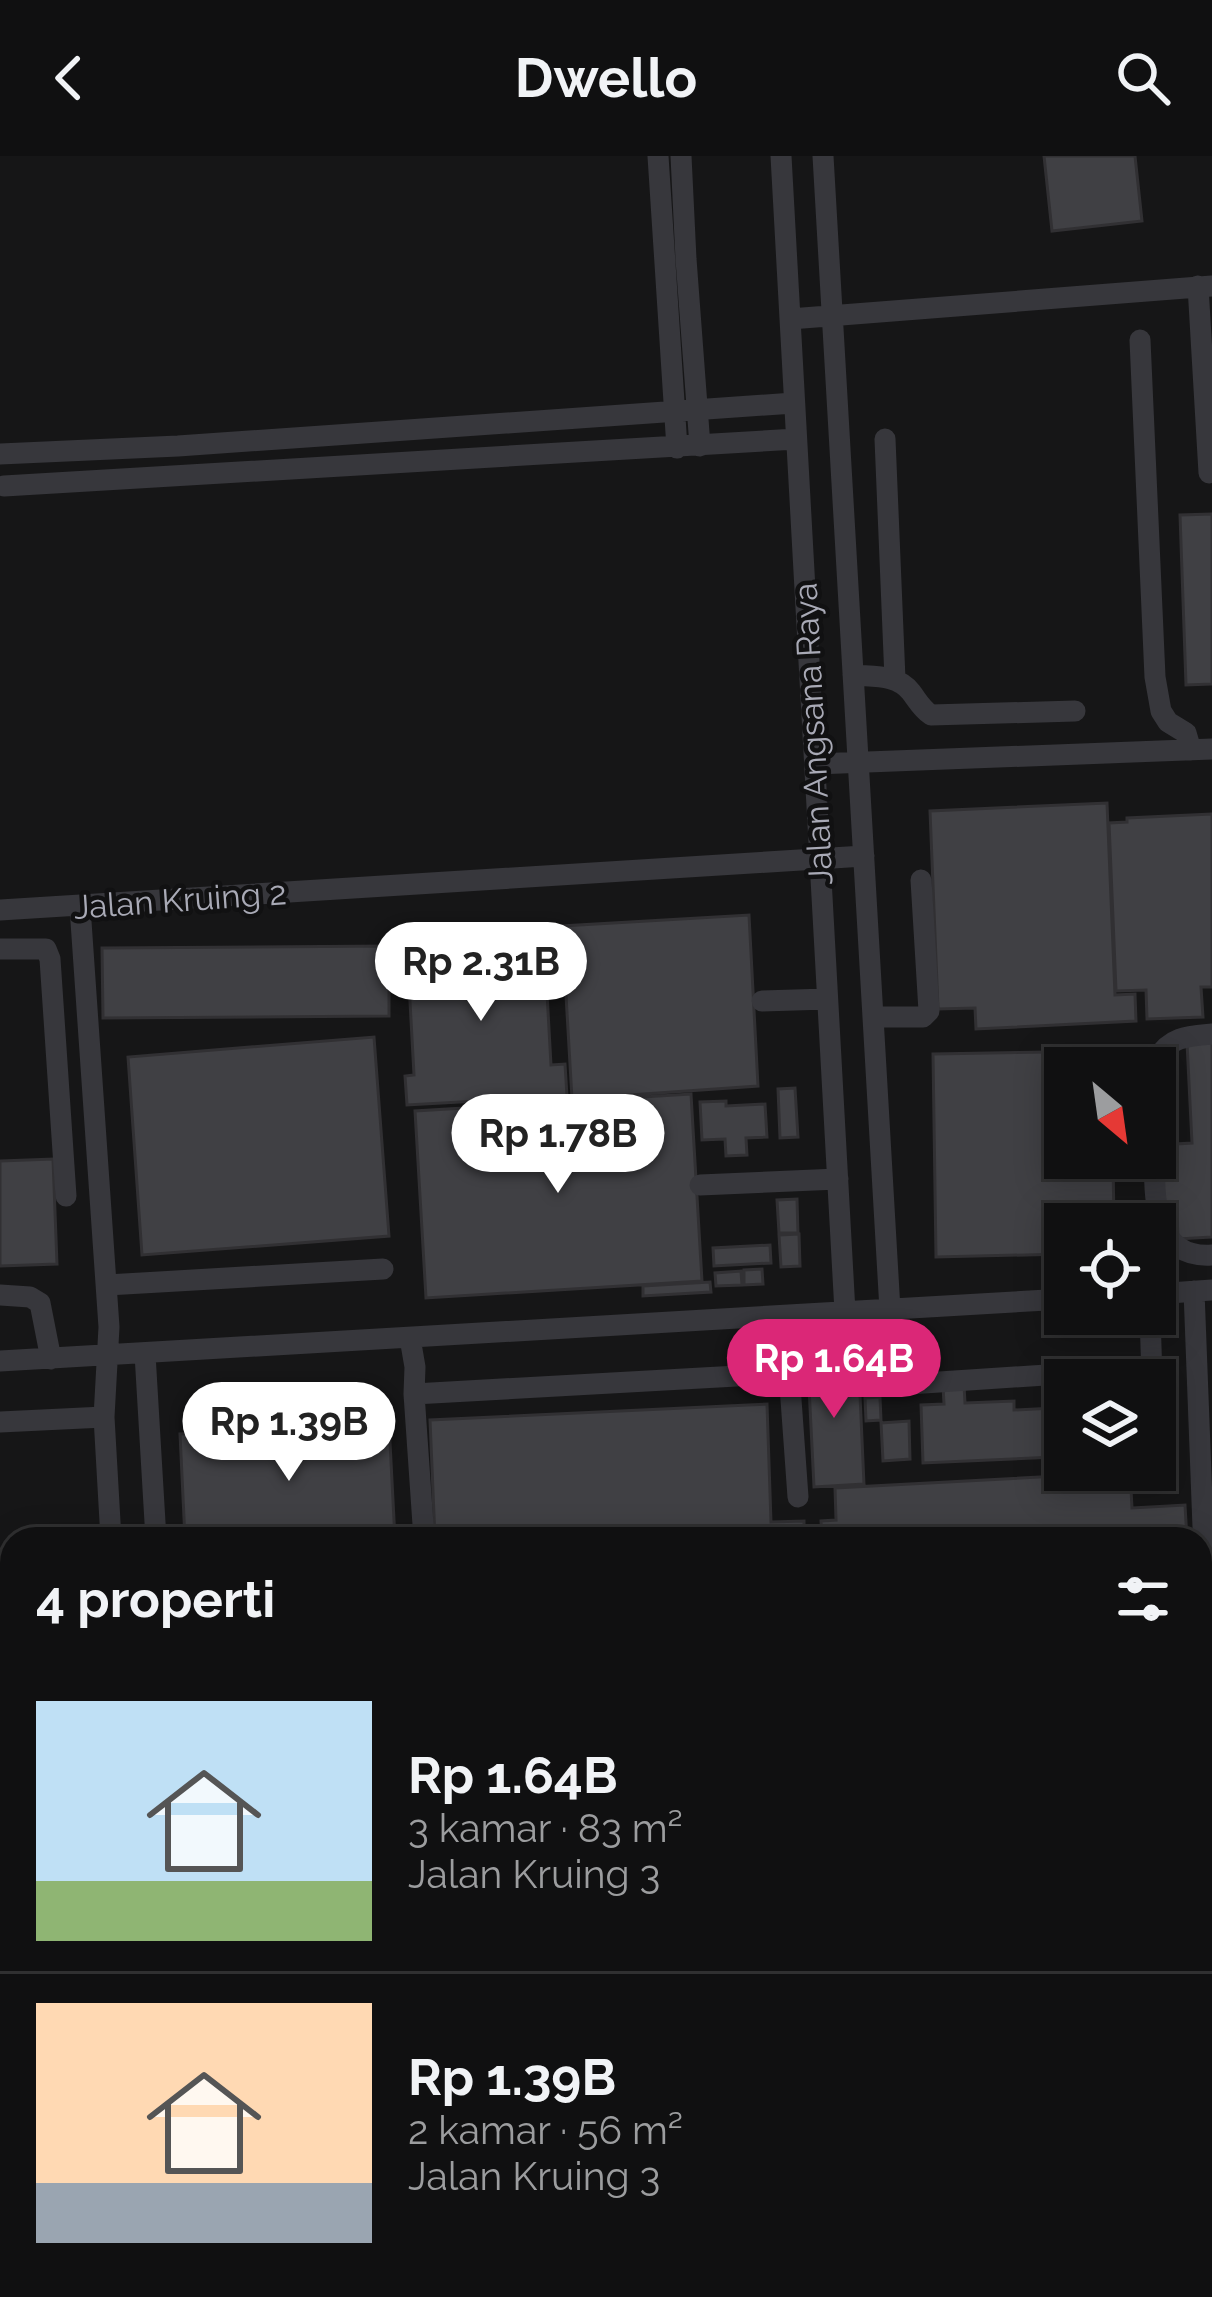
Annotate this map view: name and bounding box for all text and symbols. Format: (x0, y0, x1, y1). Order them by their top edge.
icon: back (36, 45, 102, 111)
icon: search (1110, 45, 1176, 111)
text: Dwello (515, 46, 697, 110)
street label: Jalan Angsana Raya (786, 582, 840, 886)
street label: Jalan Kruing 2 (72, 873, 288, 927)
pin: Rp 2.31B (357, 922, 605, 1024)
text: Rp 2.31B (402, 938, 560, 984)
north arrow (1044, 1047, 1176, 1179)
map controls (1044, 1047, 1176, 1491)
pin: Rp 1.78B (434, 1094, 682, 1196)
text: Rp 1.78B (478, 1110, 638, 1156)
button: locate (1044, 1203, 1176, 1335)
pin: Rp 1.64B (710, 1319, 958, 1421)
text: Rp 1.64B (754, 1335, 914, 1381)
button: layers (1044, 1359, 1176, 1491)
pin: Rp 1.39B (165, 1382, 413, 1484)
text: Rp 1.39B (209, 1398, 369, 1444)
icon: filters (1110, 1566, 1176, 1632)
text: 4 properti (36, 1569, 275, 1629)
text: Rp 1.64B (408, 1745, 618, 1805)
icon: home (132, 1749, 276, 1893)
text: 3 kamar · 83 m² (408, 1805, 683, 1851)
text: Jalan Kruing 3 (408, 1851, 660, 1897)
text: Rp 1.39B (408, 2047, 616, 2107)
icon: home (132, 2051, 276, 2195)
text: 2 kamar · 56 m² (408, 2107, 683, 2153)
text: Jalan Kruing 3 (408, 2153, 660, 2199)

